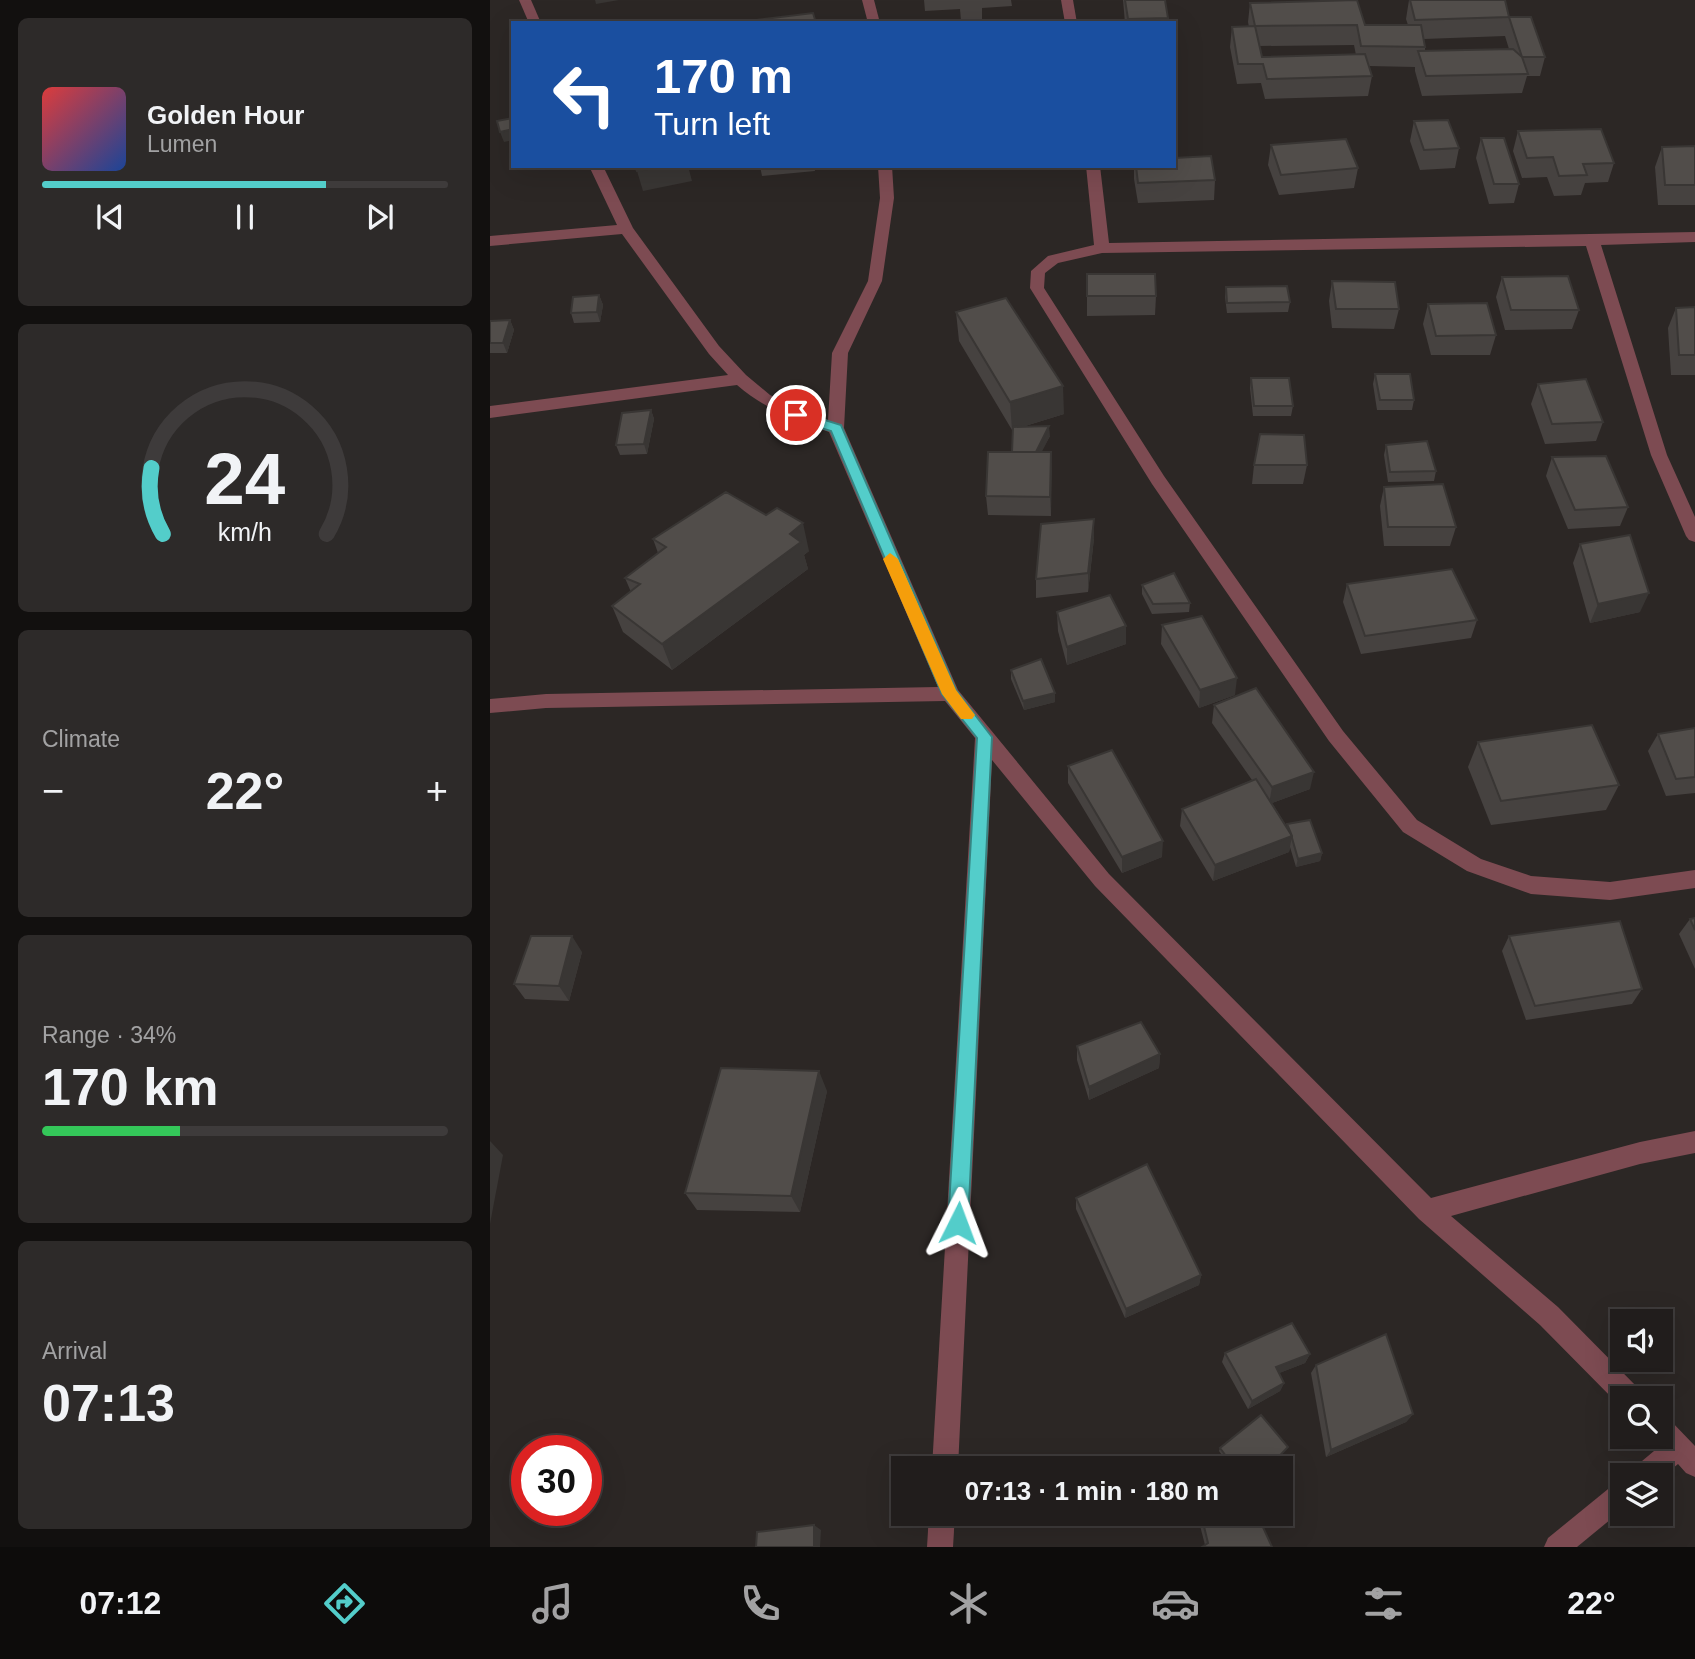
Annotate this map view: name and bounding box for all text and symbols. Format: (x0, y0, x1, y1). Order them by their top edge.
icon: left (539, 49, 630, 140)
text: 170 m (654, 49, 793, 103)
text: Golden Hour (147, 100, 304, 130)
text: Turn left (654, 106, 770, 142)
text: Lumen (147, 131, 217, 157)
icon: previous (91, 198, 129, 236)
icon: pause (226, 198, 264, 236)
icon: next (361, 198, 399, 236)
pin (766, 385, 826, 445)
icon: arrive (777, 396, 815, 434)
text: 24 (205, 438, 286, 519)
text: km/h (218, 517, 272, 545)
text: Climate (42, 726, 120, 752)
text: 22° (206, 762, 284, 820)
text: − (42, 770, 64, 812)
text: + (426, 770, 448, 812)
text: Range · 34% (42, 1022, 176, 1048)
text: 170 km (42, 1058, 218, 1116)
position arrow (921, 1186, 995, 1260)
map controls (1610, 1309, 1673, 1526)
button: sound (1610, 1309, 1673, 1372)
text: Arrival (42, 1338, 107, 1364)
text: 07:13 (42, 1374, 175, 1432)
button: search (1610, 1386, 1673, 1449)
speed limit sign: 30 (511, 1435, 602, 1526)
button: layers (1610, 1463, 1673, 1526)
text: 07:13 · 1 min · 180 m (965, 1476, 1219, 1506)
icon: directions (320, 1579, 369, 1628)
icon: music (528, 1579, 577, 1628)
icon: phone (736, 1579, 785, 1628)
icon: climate (944, 1579, 993, 1628)
icon: car (1151, 1579, 1200, 1628)
icon: filters (1359, 1579, 1408, 1628)
text: 07:12 (79, 1585, 161, 1621)
text: 22° (1567, 1585, 1616, 1621)

